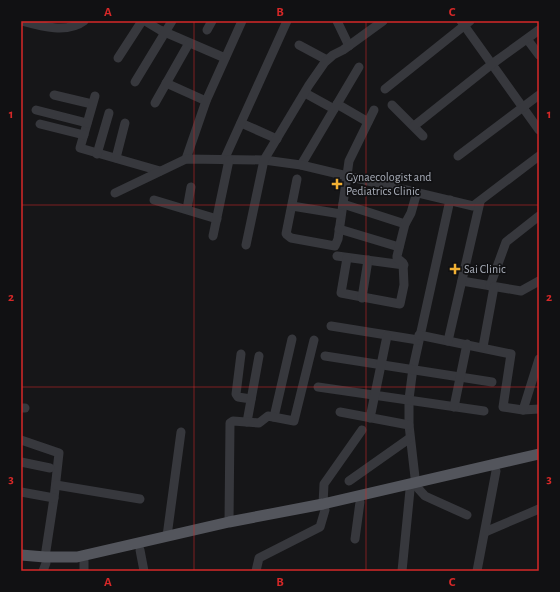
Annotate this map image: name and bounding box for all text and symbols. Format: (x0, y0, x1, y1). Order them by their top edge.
text: A (104, 6, 112, 19)
text: B (276, 6, 284, 19)
text: C (449, 6, 456, 19)
text: 1 (9, 108, 13, 121)
text: 1 (547, 108, 551, 121)
place label: Gynaecologist and Pediatrics Clinic (346, 171, 432, 197)
marker: Gynaecologist and Pediatrics Clinic (331, 178, 343, 190)
marker: Sai Clinic (449, 263, 461, 275)
place label: Sai Clinic (464, 263, 506, 275)
text: 2 (8, 291, 14, 304)
text: 2 (546, 291, 552, 304)
text: 3 (8, 473, 14, 486)
text: 3 (546, 473, 552, 486)
text: A (104, 576, 112, 589)
text: B (276, 576, 284, 589)
text: C (449, 576, 456, 589)

